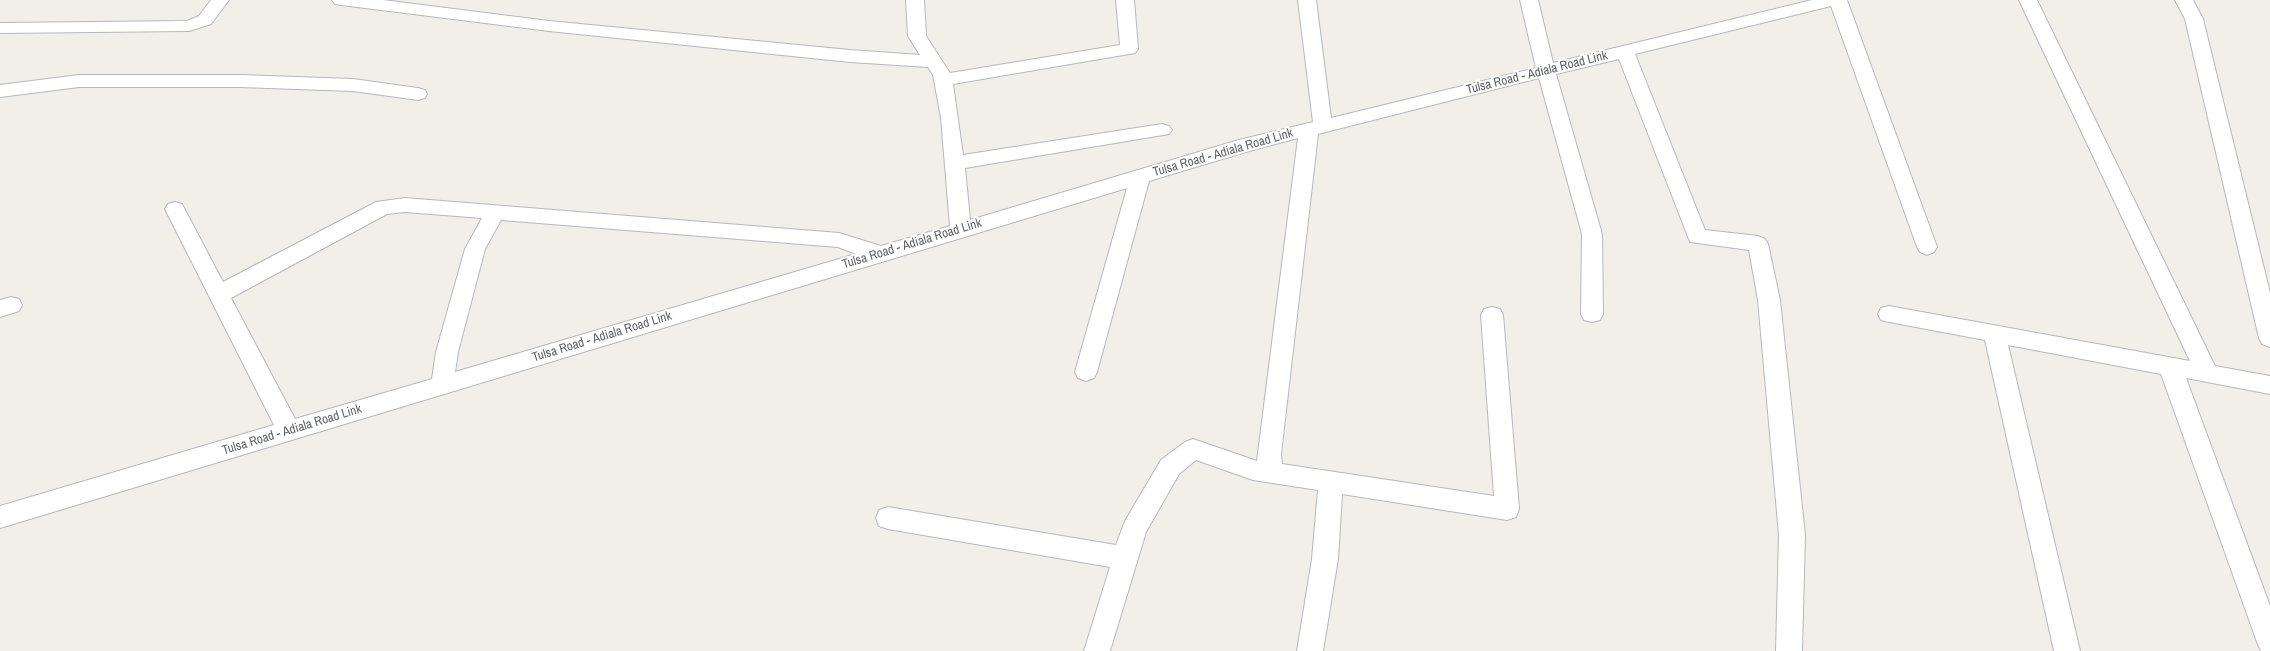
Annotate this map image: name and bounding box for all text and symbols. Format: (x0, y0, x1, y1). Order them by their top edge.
street label: Tulsa Road - Adiala Road Link (1465, 48, 1609, 98)
street label: Tulsa Road - Adiala Road Link (1151, 126, 1295, 180)
street label: Tulsa Road - Adiala Road Link (840, 215, 984, 273)
street label: Tulsa Road - Adiala Road Link (530, 308, 674, 366)
street label: Tulsa Road - Adiala Road Link (220, 401, 364, 459)

